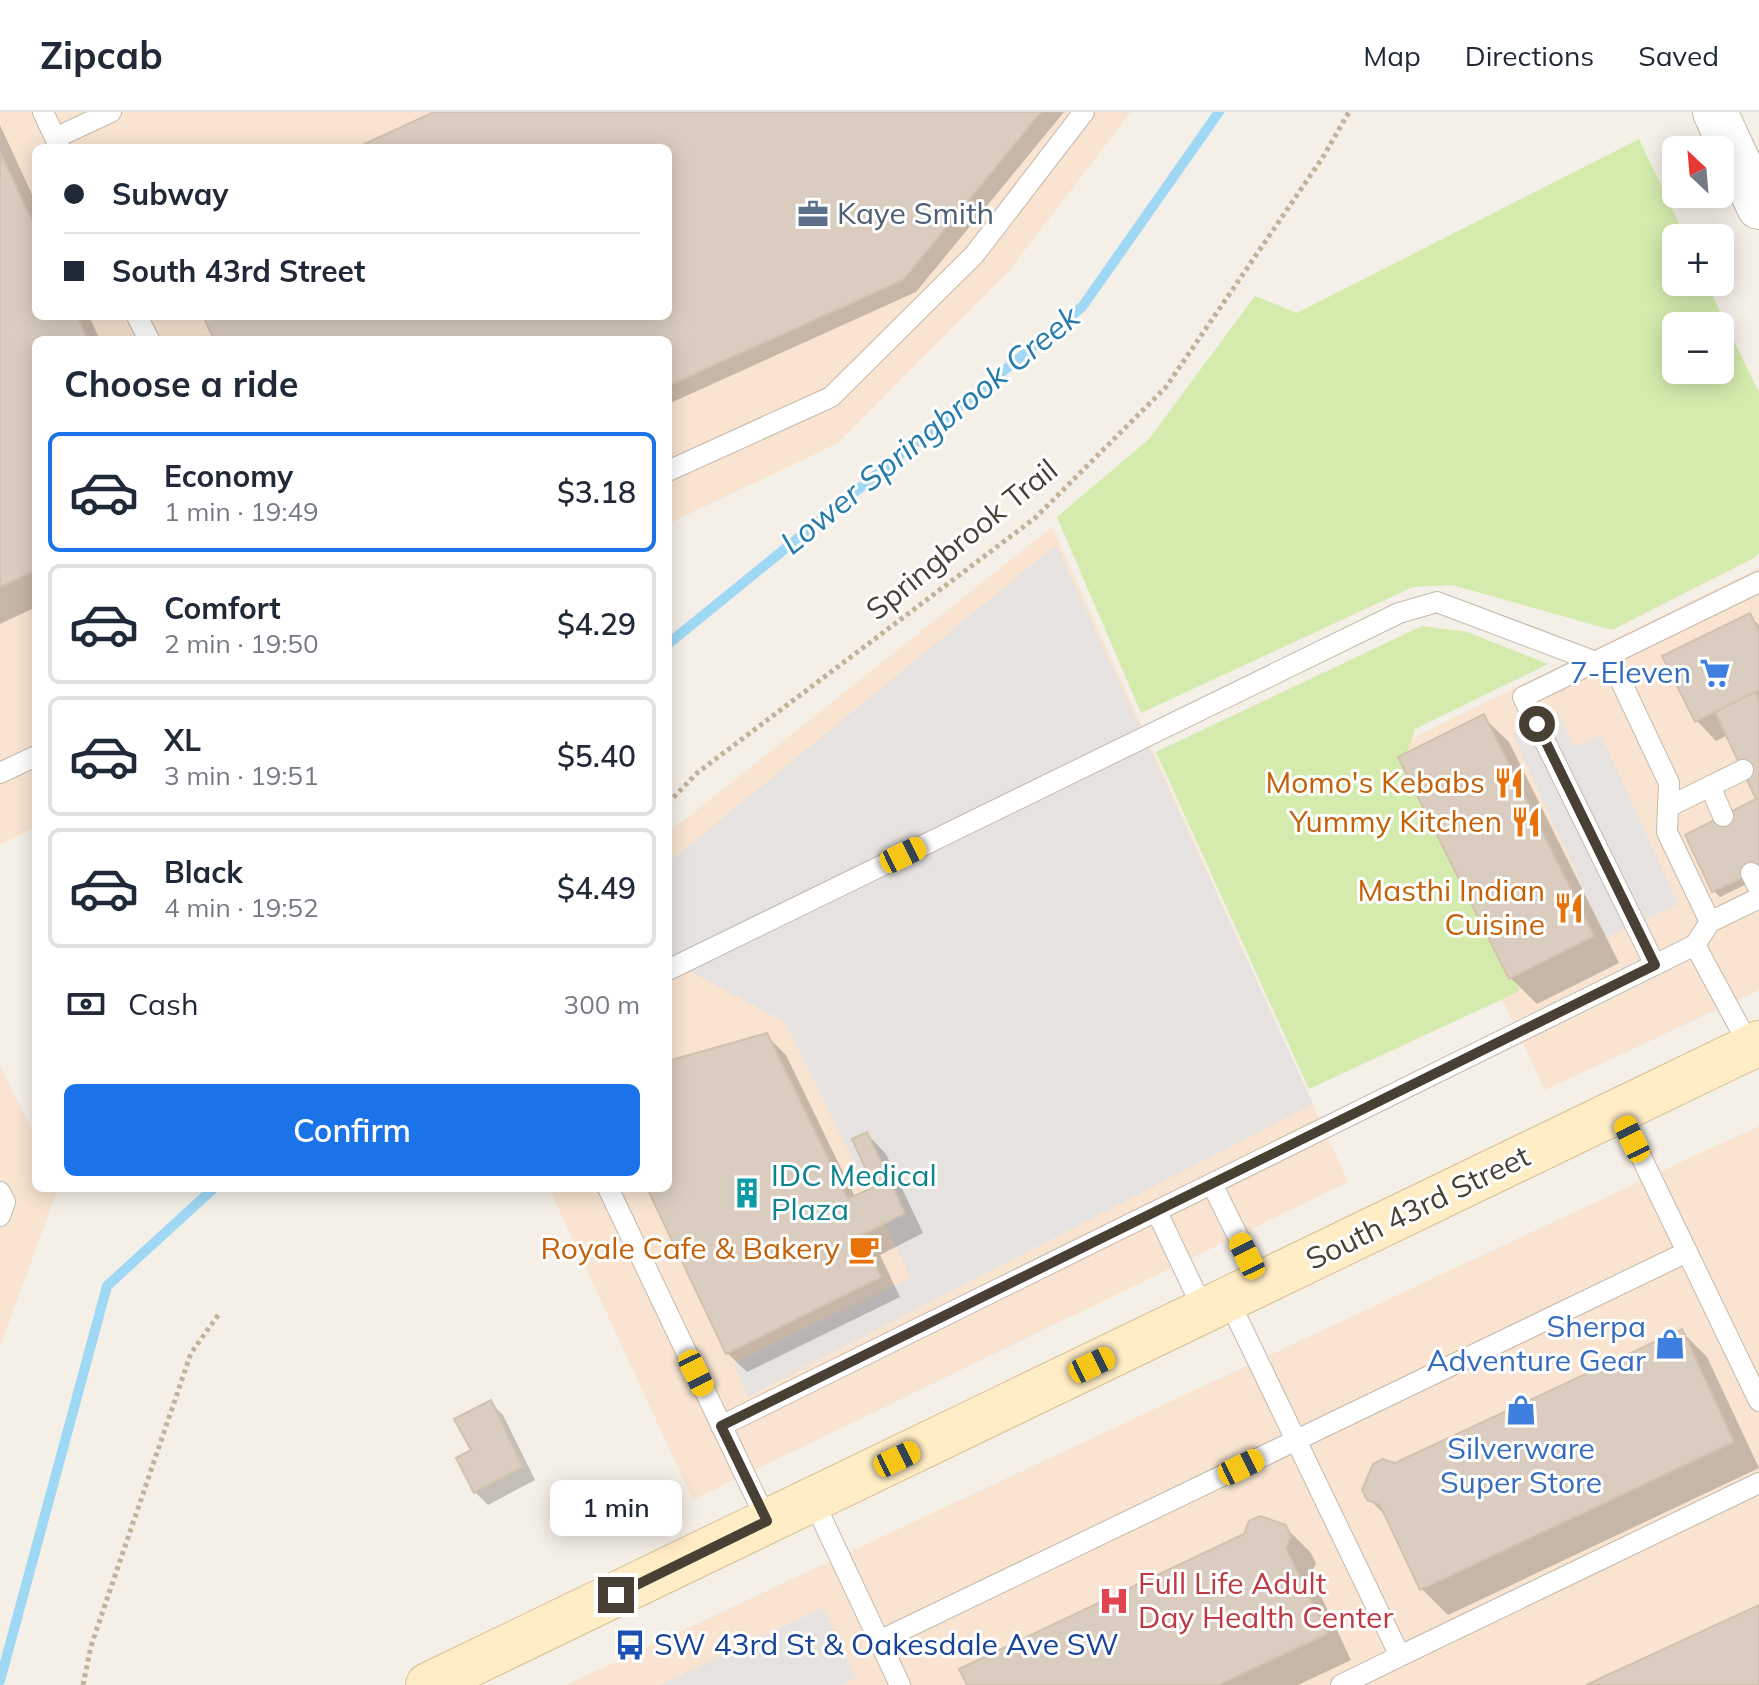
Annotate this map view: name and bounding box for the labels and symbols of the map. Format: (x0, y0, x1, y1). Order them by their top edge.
north arrow (1662, 136, 1734, 208)
place label: Kaye Smith (837, 194, 994, 232)
office icon: Kaye Smith (796, 197, 830, 231)
water label: Lower Springbrook Creek (772, 295, 1088, 562)
street label: Springbrook Trail (858, 450, 1065, 628)
place label: 7-Eleven (1570, 653, 1691, 691)
supermarket icon: 7-Eleven (1698, 656, 1732, 690)
route start (1519, 706, 1555, 742)
place label: Momo's Kebabs (1265, 763, 1485, 801)
restaurant icon: Momo's Kebabs (1492, 766, 1526, 800)
place label: Yummy Kitchen (1289, 802, 1502, 840)
restaurant icon: Yummy Kitchen (1509, 805, 1543, 839)
car (876, 834, 930, 876)
place label: Masthi Indian Cuisine (1357, 871, 1545, 943)
restaurant icon: Masthi Indian Cuisine (1552, 891, 1586, 925)
car (1611, 1112, 1653, 1166)
street label: South 43rd Street (1299, 1136, 1536, 1278)
place label: IDC Medical Plaza (771, 1156, 937, 1228)
building icon: IDC Medical Plaza (730, 1176, 764, 1210)
place label: Royale Cafe & Bakery (540, 1229, 840, 1267)
car (1226, 1229, 1268, 1283)
cafe icon: Royale Cafe & Bakery (847, 1232, 881, 1266)
place label: Sherpa Adventure Gear (1427, 1307, 1646, 1379)
shop icon: Sherpa Adventure Gear (1653, 1327, 1687, 1361)
car (1065, 1344, 1119, 1386)
car (675, 1346, 717, 1400)
shop icon: Silverware Super Store (1504, 1393, 1538, 1427)
place label: Silverware Super Store (1440, 1429, 1602, 1501)
car (870, 1438, 924, 1480)
car (1214, 1446, 1268, 1488)
callout: 1 min (550, 1479, 682, 1535)
place label: Full Life Adult Day Health Center (1138, 1564, 1393, 1636)
route end (598, 1577, 634, 1613)
hospital icon: Full Life Adult Day Health Center (1097, 1584, 1131, 1618)
place label: SW 43rd St & Oakesdale Ave SW (654, 1625, 1119, 1663)
bus stop icon: SW 43rd St & Oakesdale Ave SW (613, 1628, 647, 1662)

